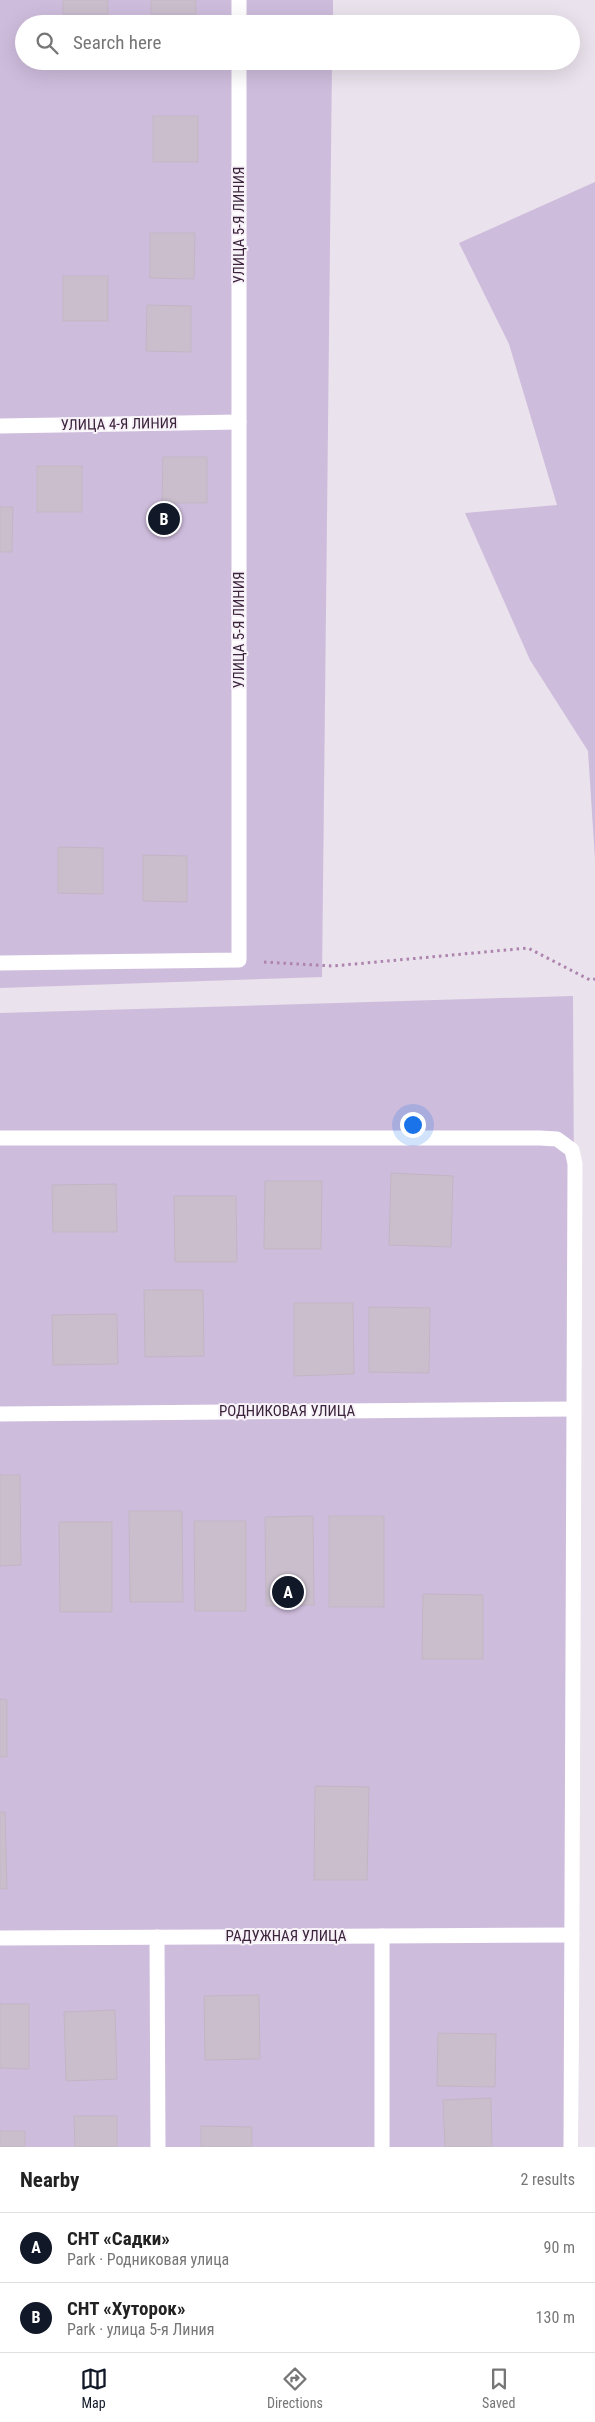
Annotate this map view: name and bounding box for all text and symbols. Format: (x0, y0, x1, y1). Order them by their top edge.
search box (15, 15, 580, 70)
icon: search (33, 29, 61, 57)
text: Search here (73, 31, 161, 54)
street label: УЛИЦА 5-Я ЛИНИЯ (230, 167, 248, 283)
street label: УЛИЦА 4-Я ЛИНИЯ (60, 414, 178, 434)
pin: B (148, 500, 180, 538)
street label: УЛИЦА 5-Я ЛИНИЯ (230, 572, 248, 688)
your location (400, 1112, 426, 1138)
street label: РОДНИКОВАЯ УЛИЦА (219, 1402, 355, 1420)
pin: A (272, 1573, 304, 1611)
street label: РАДУЖНАЯ УЛИЦА (226, 1927, 347, 1945)
text: Nearby (20, 2168, 79, 2192)
text: 2 results (520, 2170, 575, 2189)
text: СНТ «Садки» (67, 2227, 170, 2250)
text: A (31, 2238, 41, 2257)
text: 90 m (543, 2238, 575, 2257)
text: Park · Родниковая улица (67, 2250, 229, 2269)
text: СНТ «Хуторок» (67, 2297, 185, 2320)
text: B (32, 2308, 40, 2327)
text: 130 m (536, 2308, 575, 2327)
text: Park · улица 5-я Линия (67, 2320, 214, 2339)
tab: Map (80, 2365, 108, 2411)
tab: Directions (267, 2365, 323, 2411)
tab: Saved (482, 2365, 515, 2411)

